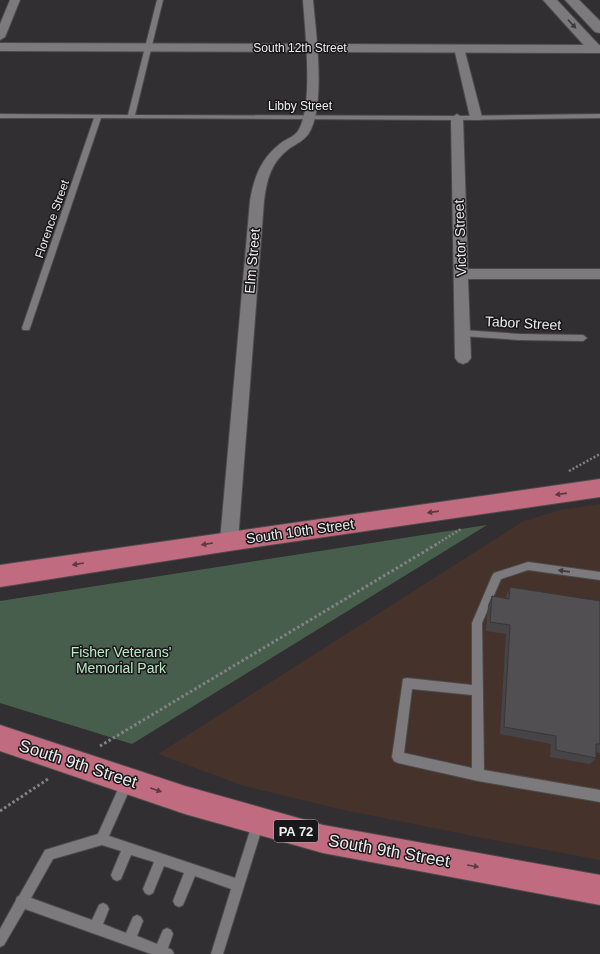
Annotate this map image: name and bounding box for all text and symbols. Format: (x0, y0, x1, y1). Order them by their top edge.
one-way arrow (568, 19, 577, 30)
street label: South 12th Street (253, 41, 347, 55)
street label: Libby Street (268, 99, 333, 113)
street label: Florence Street (32, 177, 72, 260)
street label: Victor Street (451, 199, 469, 277)
street label: Elm Street (241, 228, 263, 294)
street label: Tabor Street (485, 313, 562, 333)
one-way arrow (555, 491, 567, 497)
one-way arrow (427, 509, 439, 515)
street label: South 10th Street (245, 515, 355, 547)
one-way arrow (201, 541, 213, 547)
one-way arrow (72, 561, 84, 567)
one-way arrow (558, 568, 570, 574)
park label: Fisher Veterans' Memorial Park (71, 644, 171, 676)
street label: South 9th Street (17, 736, 140, 792)
one-way arrow (151, 787, 163, 793)
road number: PA 72 (274, 820, 318, 842)
street label: South 9th Street (327, 831, 451, 871)
one-way arrow (467, 864, 479, 870)

